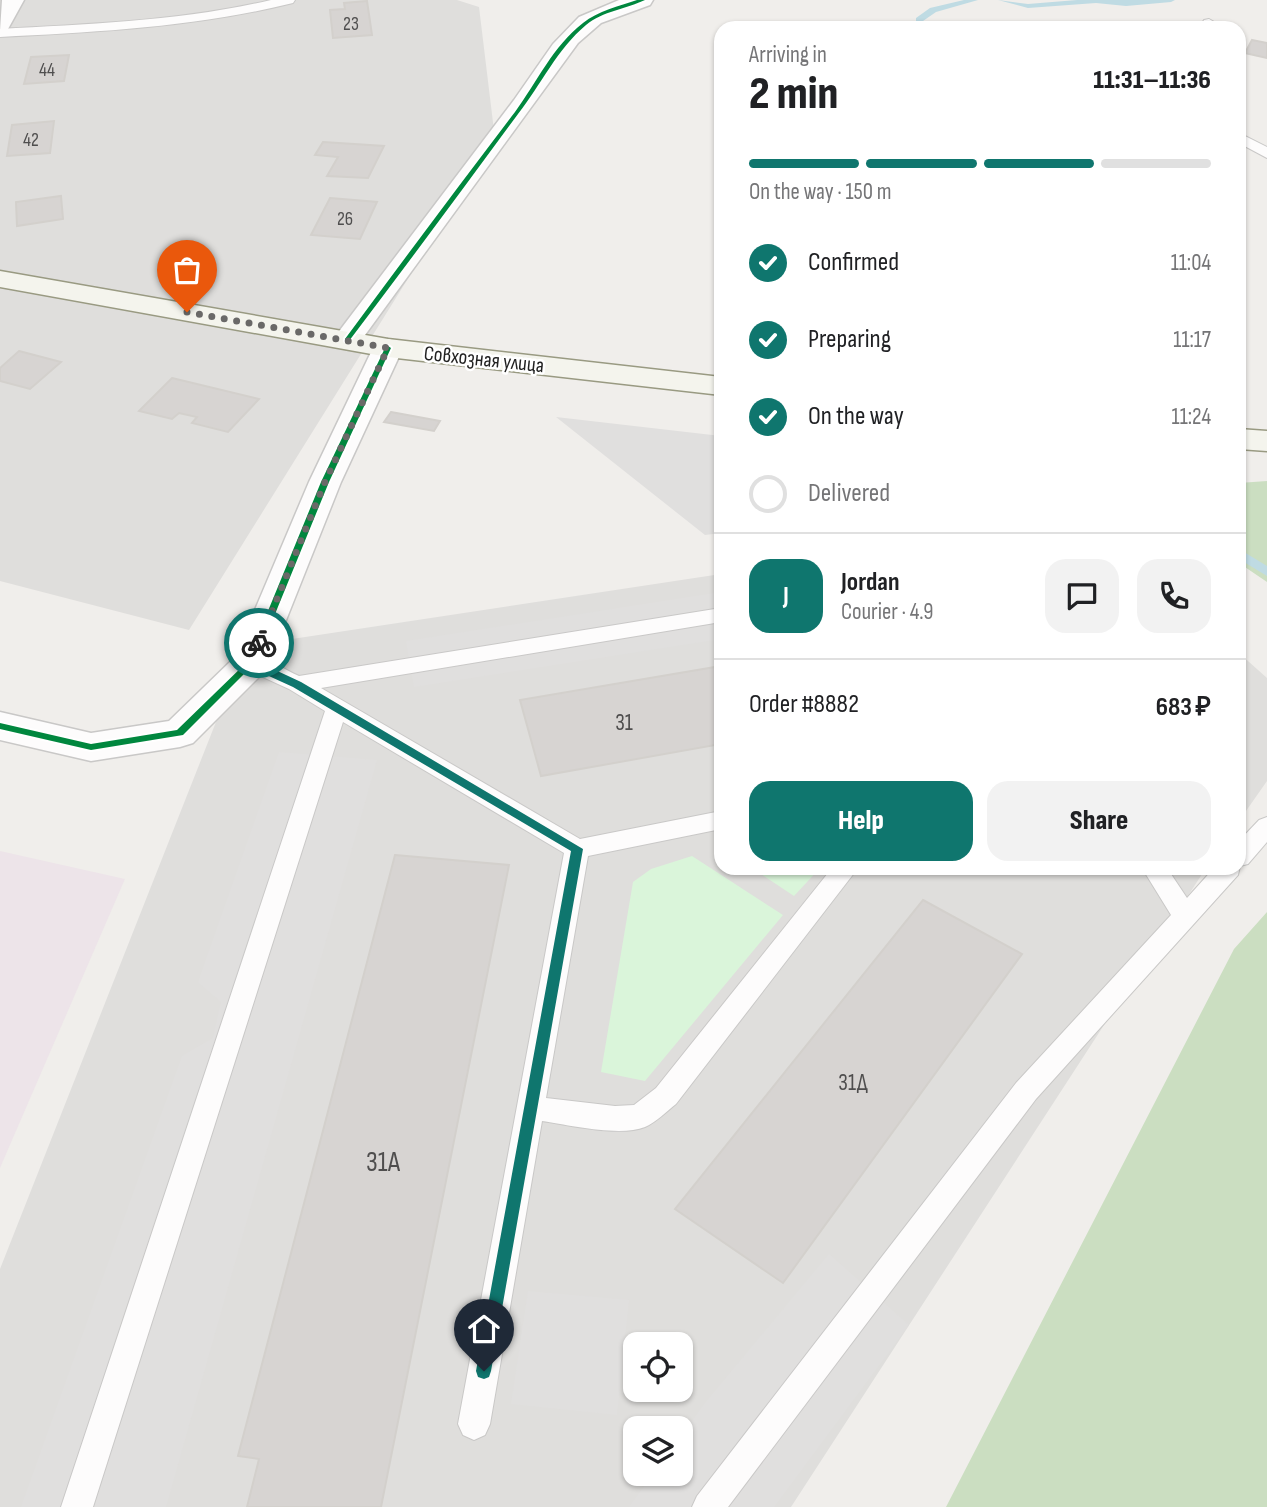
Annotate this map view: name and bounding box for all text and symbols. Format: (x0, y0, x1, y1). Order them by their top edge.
house number: 23 (343, 13, 359, 36)
text: Arriving in (749, 41, 827, 69)
house number: 44 (39, 59, 55, 82)
text: 11:31–11:36 (1093, 65, 1211, 96)
text: 2 min (749, 67, 838, 122)
house number: 42 (23, 129, 39, 152)
text: On the way · 150 m (749, 178, 892, 206)
house number: 26 (337, 208, 353, 231)
pin (157, 240, 217, 312)
icon: check (749, 244, 787, 282)
text: Confirmed (808, 247, 899, 278)
text: 11:04 (1171, 249, 1211, 277)
icon: bag (168, 251, 206, 289)
icon: check (749, 321, 787, 359)
text: Preparing (808, 324, 891, 355)
text: 11:17 (1173, 326, 1211, 354)
street label: Совхозная улица (423, 341, 545, 378)
icon: check (749, 398, 787, 436)
text: On the way (808, 401, 904, 432)
text: 11:24 (1172, 403, 1211, 431)
text: Delivered (808, 478, 890, 509)
button: chat (1045, 559, 1119, 633)
button: phone (1137, 559, 1211, 633)
text: Jordan (841, 567, 899, 598)
text: J (783, 581, 789, 612)
text: Courier · 4.9 (841, 598, 933, 626)
courier (224, 608, 294, 678)
icon: bike (240, 624, 278, 662)
text: Order #8882 (749, 689, 859, 720)
text: 683 ₽ (1156, 692, 1211, 723)
house number: 31 (615, 709, 633, 737)
button: Help (749, 781, 973, 861)
button: Share (987, 781, 1211, 861)
house number: 31Д (838, 1069, 868, 1097)
house number: 31А (366, 1146, 401, 1179)
pin (454, 1299, 514, 1371)
icon: home (465, 1310, 503, 1348)
map controls (623, 1332, 693, 1486)
button: locate (623, 1332, 693, 1402)
button: layers (623, 1416, 693, 1486)

